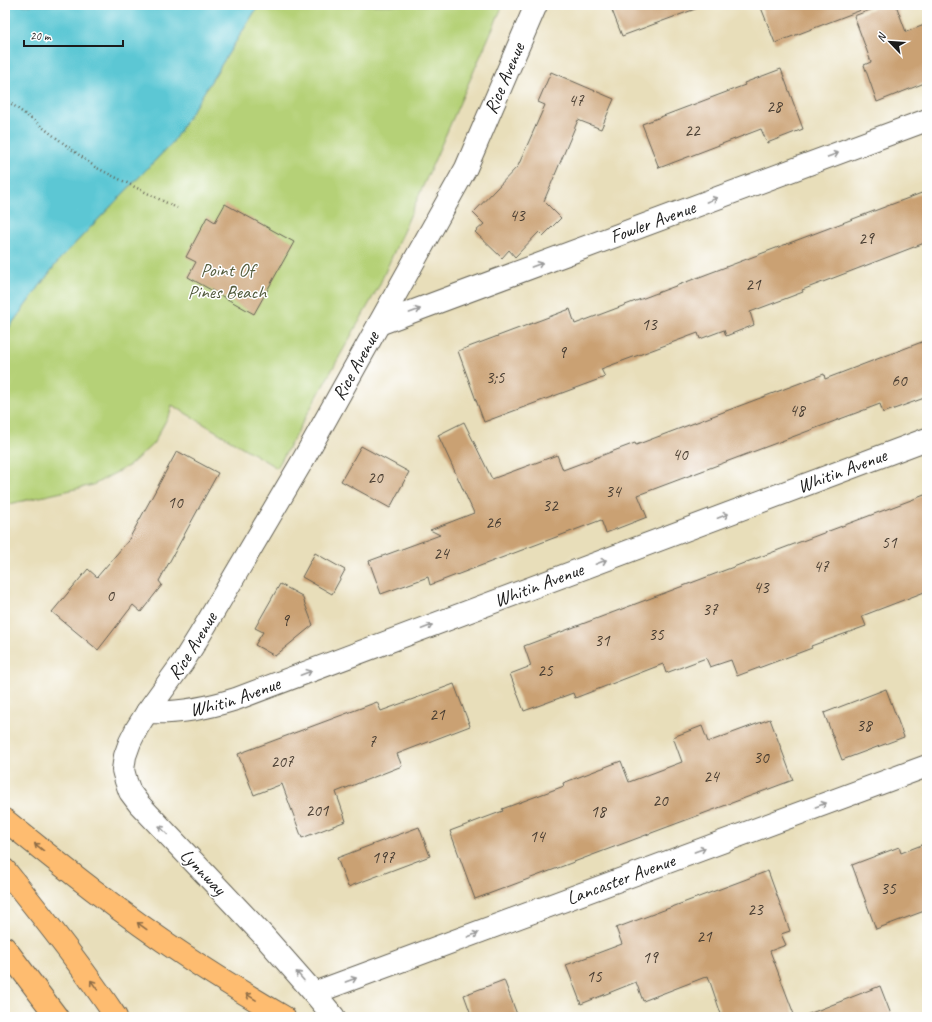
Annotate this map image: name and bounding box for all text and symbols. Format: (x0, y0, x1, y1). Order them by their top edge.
scale bar (24, 22, 123, 48)
north arrow (870, 22, 910, 62)
text: 20 m (30, 28, 52, 44)
text: N (873, 30, 890, 44)
street label: Rice Avenue (479, 37, 531, 118)
house number: 47 (568, 90, 585, 111)
house number: 28 (766, 96, 784, 117)
house number: 22 (684, 120, 701, 141)
one-way arrow (827, 151, 839, 159)
street label: Fowler Avenue (607, 195, 700, 249)
one-way arrow (705, 196, 717, 204)
house number: 43 (509, 205, 526, 226)
house number: 29 (858, 228, 875, 249)
park label: Point Of Pines Beach (188, 258, 267, 304)
one-way arrow (531, 261, 543, 269)
house number: 21 (745, 274, 762, 295)
one-way arrow (409, 306, 421, 314)
house number: 13 (641, 314, 658, 335)
street label: Rice Avenue (327, 326, 385, 404)
house number: 9 (558, 342, 567, 363)
house number: 3;5 (486, 367, 506, 388)
house number: 60 (891, 370, 908, 391)
house number: 48 (789, 400, 807, 421)
street label: Whitin Avenue (794, 443, 892, 499)
house number: 40 (672, 444, 689, 465)
house number: 20 (367, 467, 384, 488)
house number: 34 (605, 481, 623, 502)
house number: 10 (167, 492, 184, 513)
house number: 32 (542, 495, 559, 516)
one-way arrow (717, 511, 729, 519)
house number: 26 (485, 512, 502, 533)
house number: 51 (881, 532, 898, 553)
house number: 24 (433, 543, 451, 564)
house number: 47 (813, 556, 830, 577)
street label: Whitin Avenue (491, 557, 588, 613)
one-way arrow (595, 557, 607, 565)
house number: 43 (753, 577, 770, 598)
house number: 0 (106, 585, 115, 606)
house number: 37 (702, 599, 719, 620)
street label: Rice Avenue (162, 606, 224, 684)
house number: 9 (281, 610, 290, 631)
one-way arrow (421, 623, 433, 631)
house number: 35 (648, 624, 665, 645)
house number: 31 (594, 630, 611, 651)
house number: 25 (537, 660, 554, 681)
one-way arrow (299, 669, 311, 677)
street label: Whitin Avenue (188, 671, 285, 722)
house number: 21 (429, 704, 446, 725)
house number: 38 (856, 715, 874, 736)
house number: 7 (368, 731, 377, 752)
house number: 30 (753, 747, 770, 768)
house number: 207 (271, 751, 295, 772)
house number: 24 (703, 766, 721, 787)
house number: 20 (652, 790, 669, 811)
house number: 201 (306, 800, 330, 821)
house number: 18 (590, 801, 608, 822)
one-way arrow (815, 801, 828, 808)
one-way arrow (158, 825, 168, 835)
house number: 14 (529, 826, 547, 847)
one-way arrow (33, 843, 44, 852)
street label: Lynnway (175, 844, 232, 902)
one-way arrow (693, 846, 705, 854)
house number: 197 (372, 847, 396, 868)
street label: Lancaster Avenue (563, 848, 680, 910)
house number: 35 (880, 878, 897, 899)
house number: 23 (747, 899, 764, 920)
one-way arrow (137, 922, 148, 930)
house number: 21 (696, 926, 713, 947)
one-way arrow (466, 930, 478, 938)
house number: 19 (642, 947, 659, 968)
house number: 15 (586, 966, 603, 987)
one-way arrow (295, 971, 304, 982)
one-way arrow (344, 975, 356, 983)
one-way arrow (90, 980, 98, 991)
one-way arrow (245, 993, 257, 1001)

